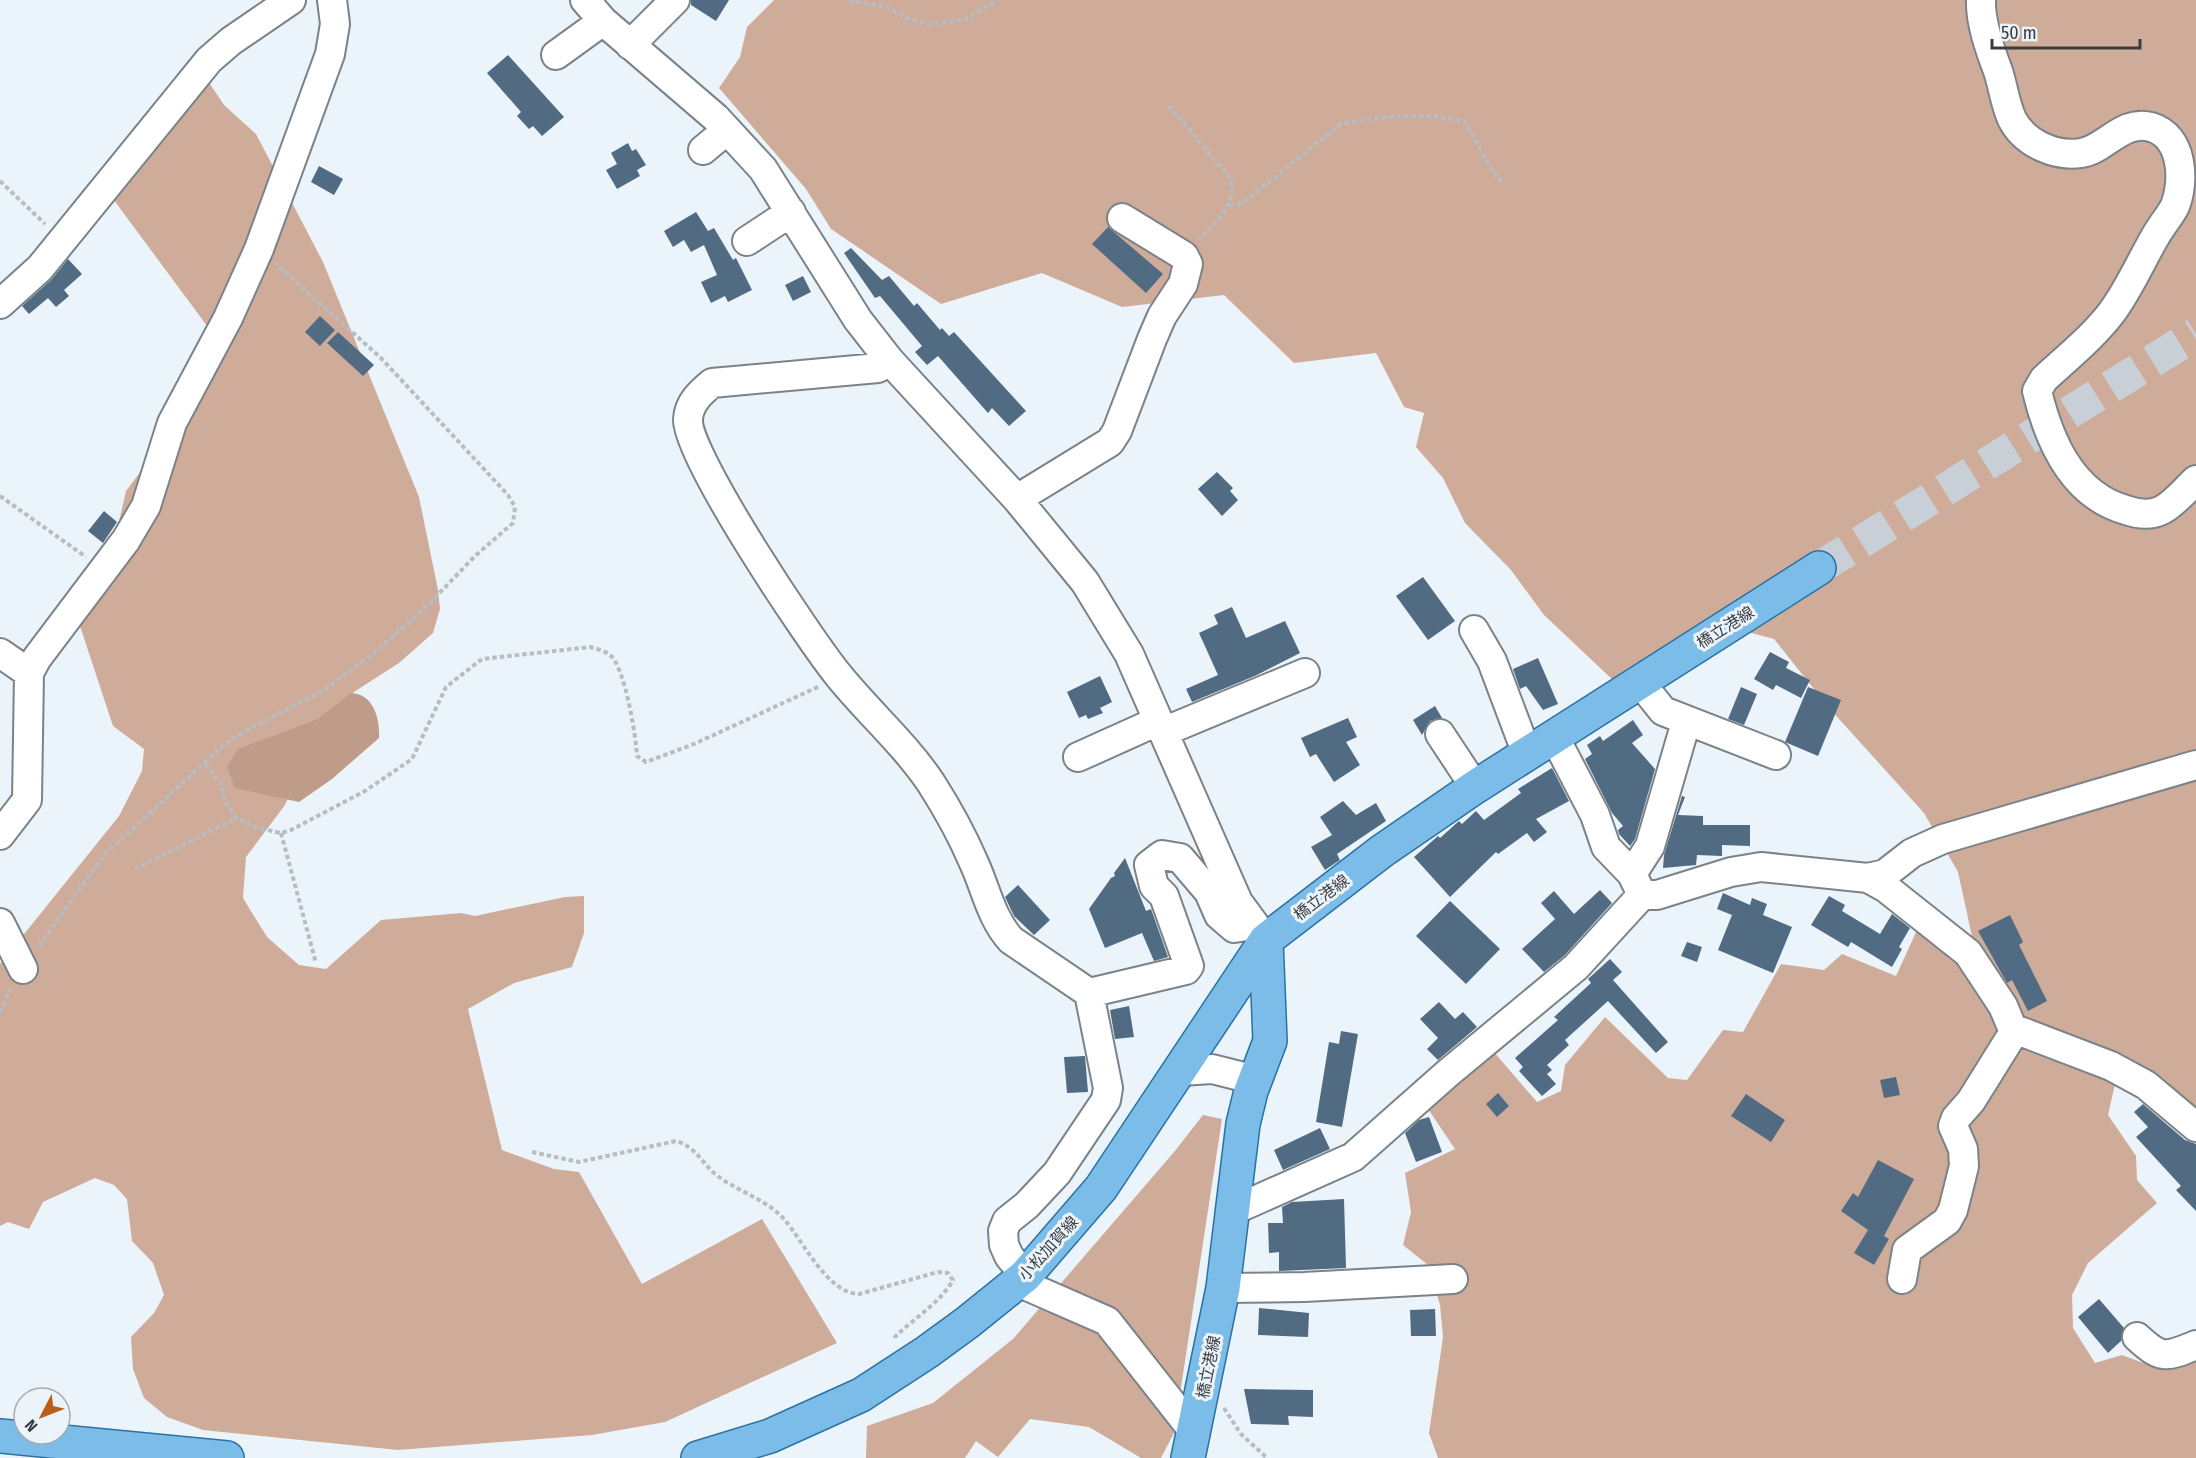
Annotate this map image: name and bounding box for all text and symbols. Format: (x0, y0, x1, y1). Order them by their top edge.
scale bar (1992, 12, 2140, 50)
text: 50 m (2001, 22, 2037, 44)
street label: 橋立港線 (1693, 602, 1757, 652)
street label: 橋立港線 (1290, 871, 1353, 924)
street label: 小松加賀線 (1015, 1212, 1082, 1284)
street label: 橋立港線 (1193, 1334, 1224, 1400)
north arrow (12, 1386, 72, 1446)
text: N (21, 1416, 41, 1436)

